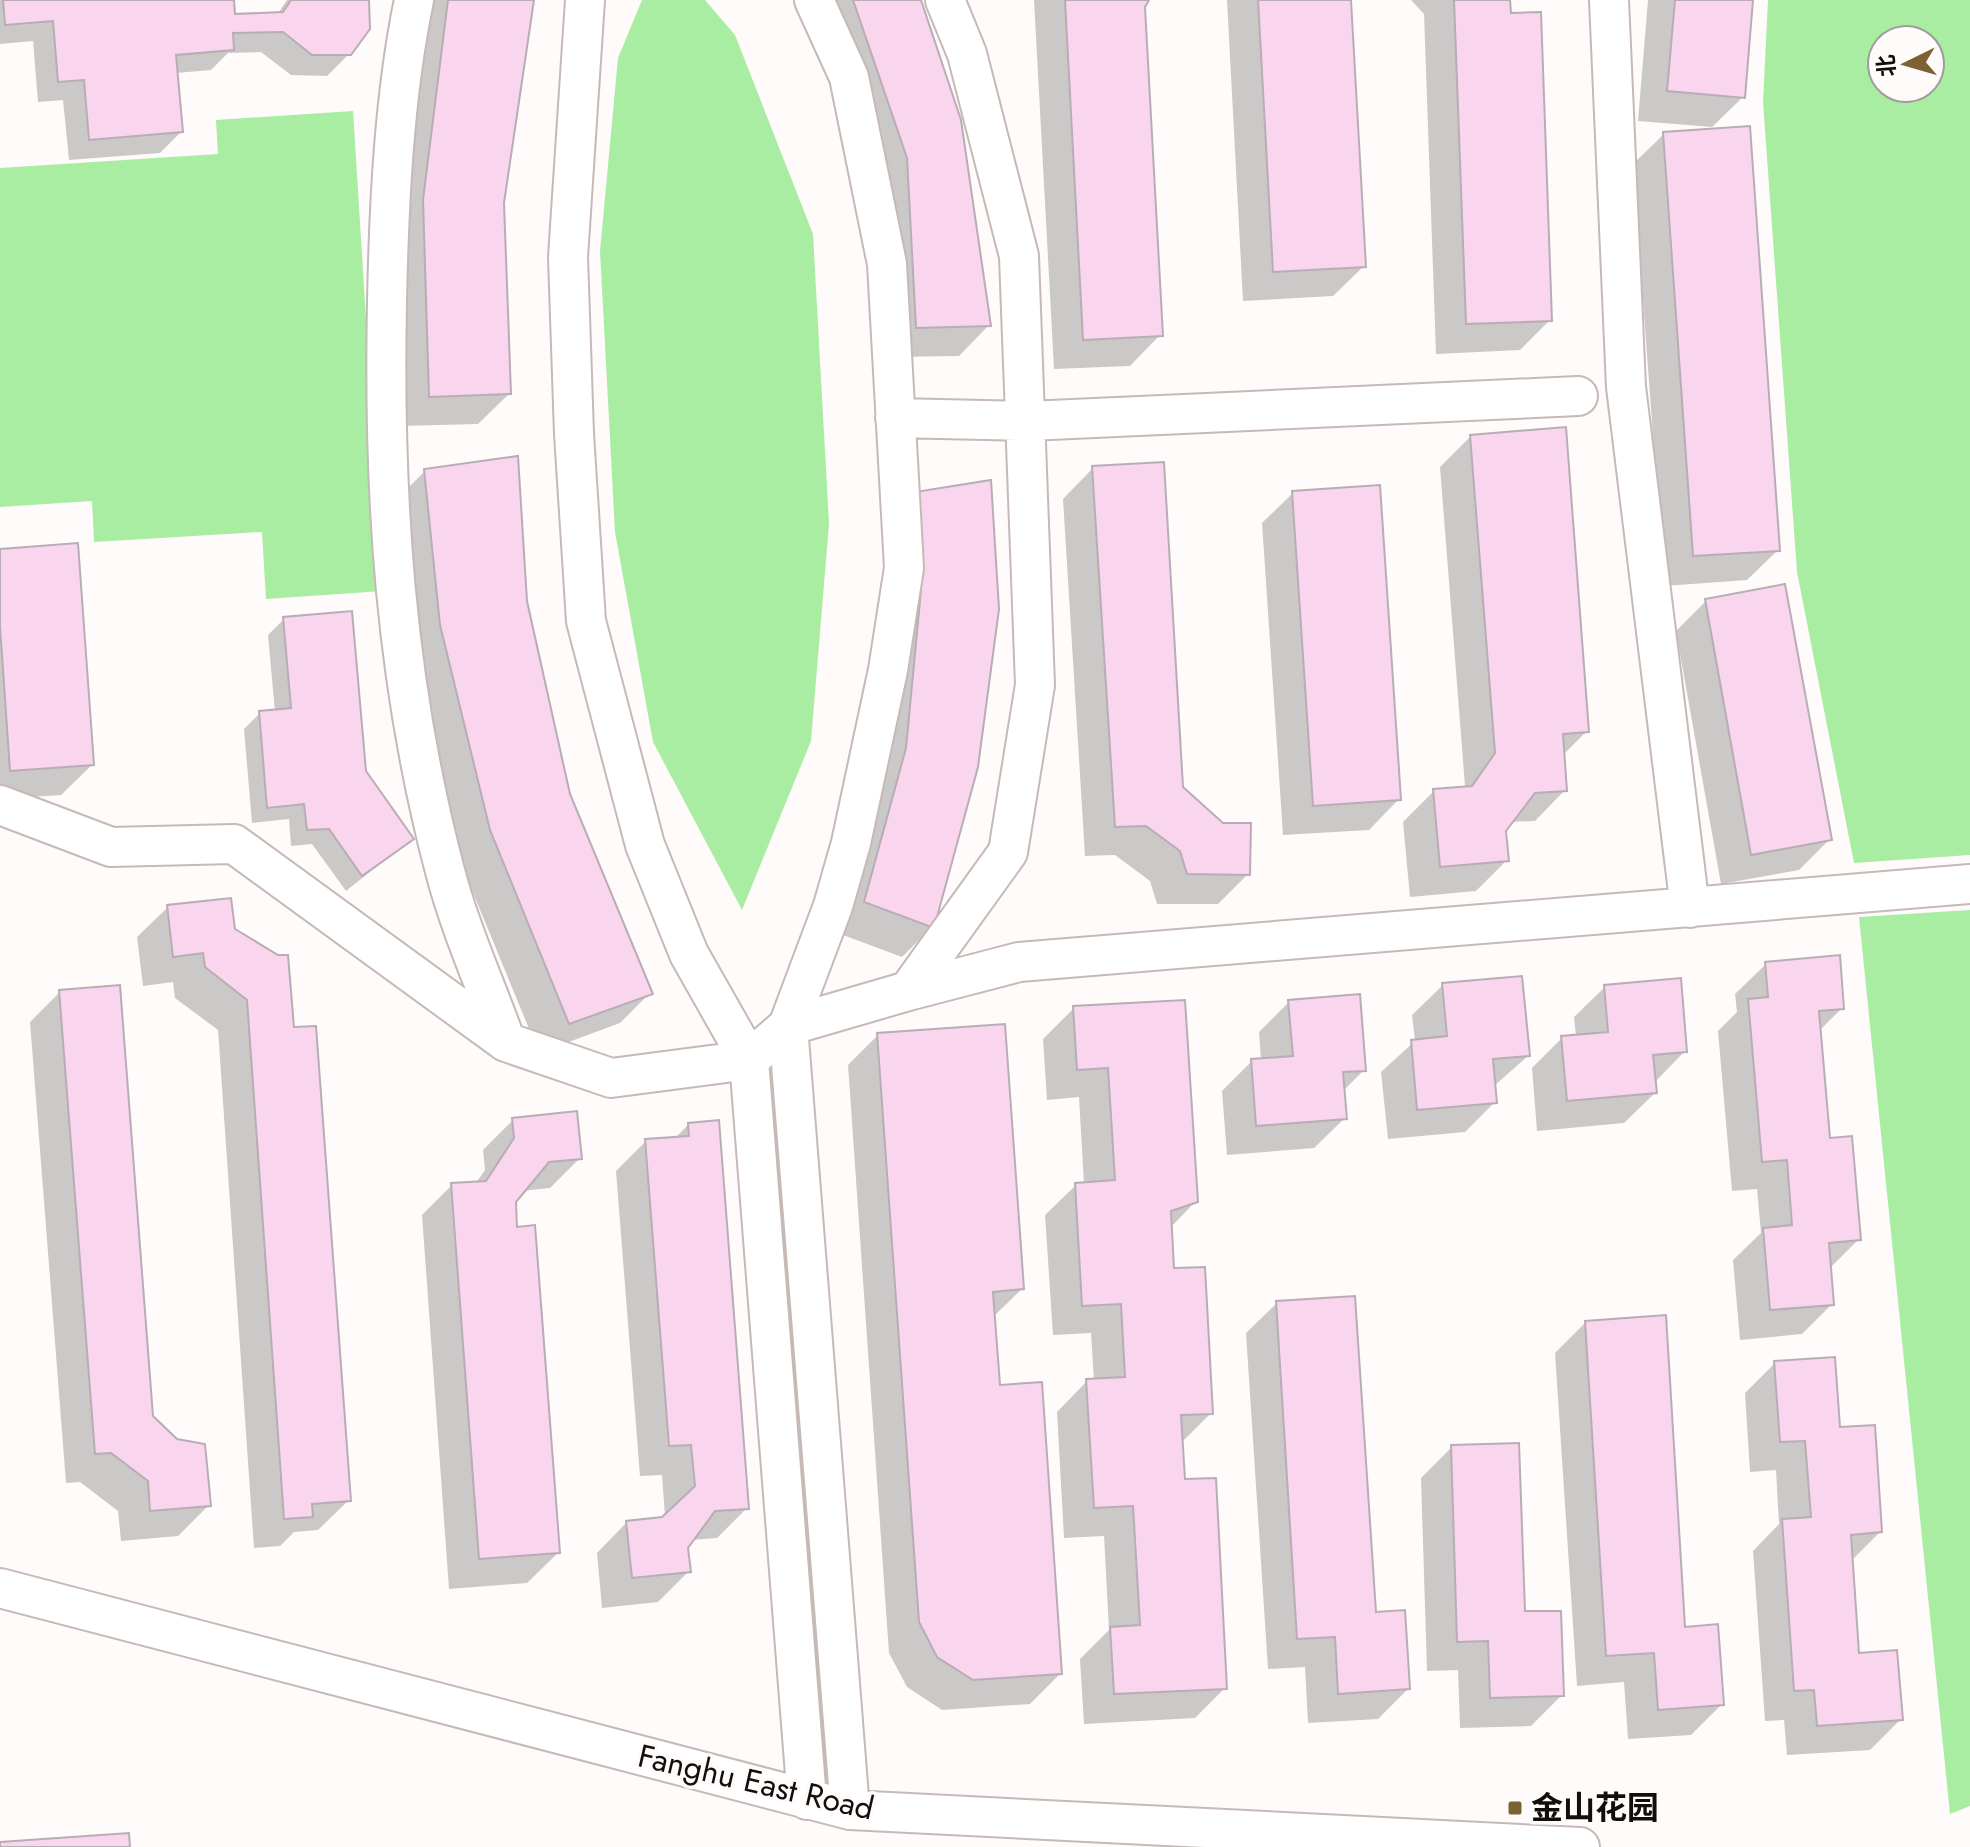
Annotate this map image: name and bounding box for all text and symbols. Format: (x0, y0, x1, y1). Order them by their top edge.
north arrow (1866, 24, 1946, 104)
text: 北 (1869, 53, 1903, 78)
street label: Fanghu East Road (633, 1732, 879, 1832)
place label: 金山花园 (1531, 1785, 1659, 1831)
marker: 金山花园 (1506, 1799, 1524, 1817)

